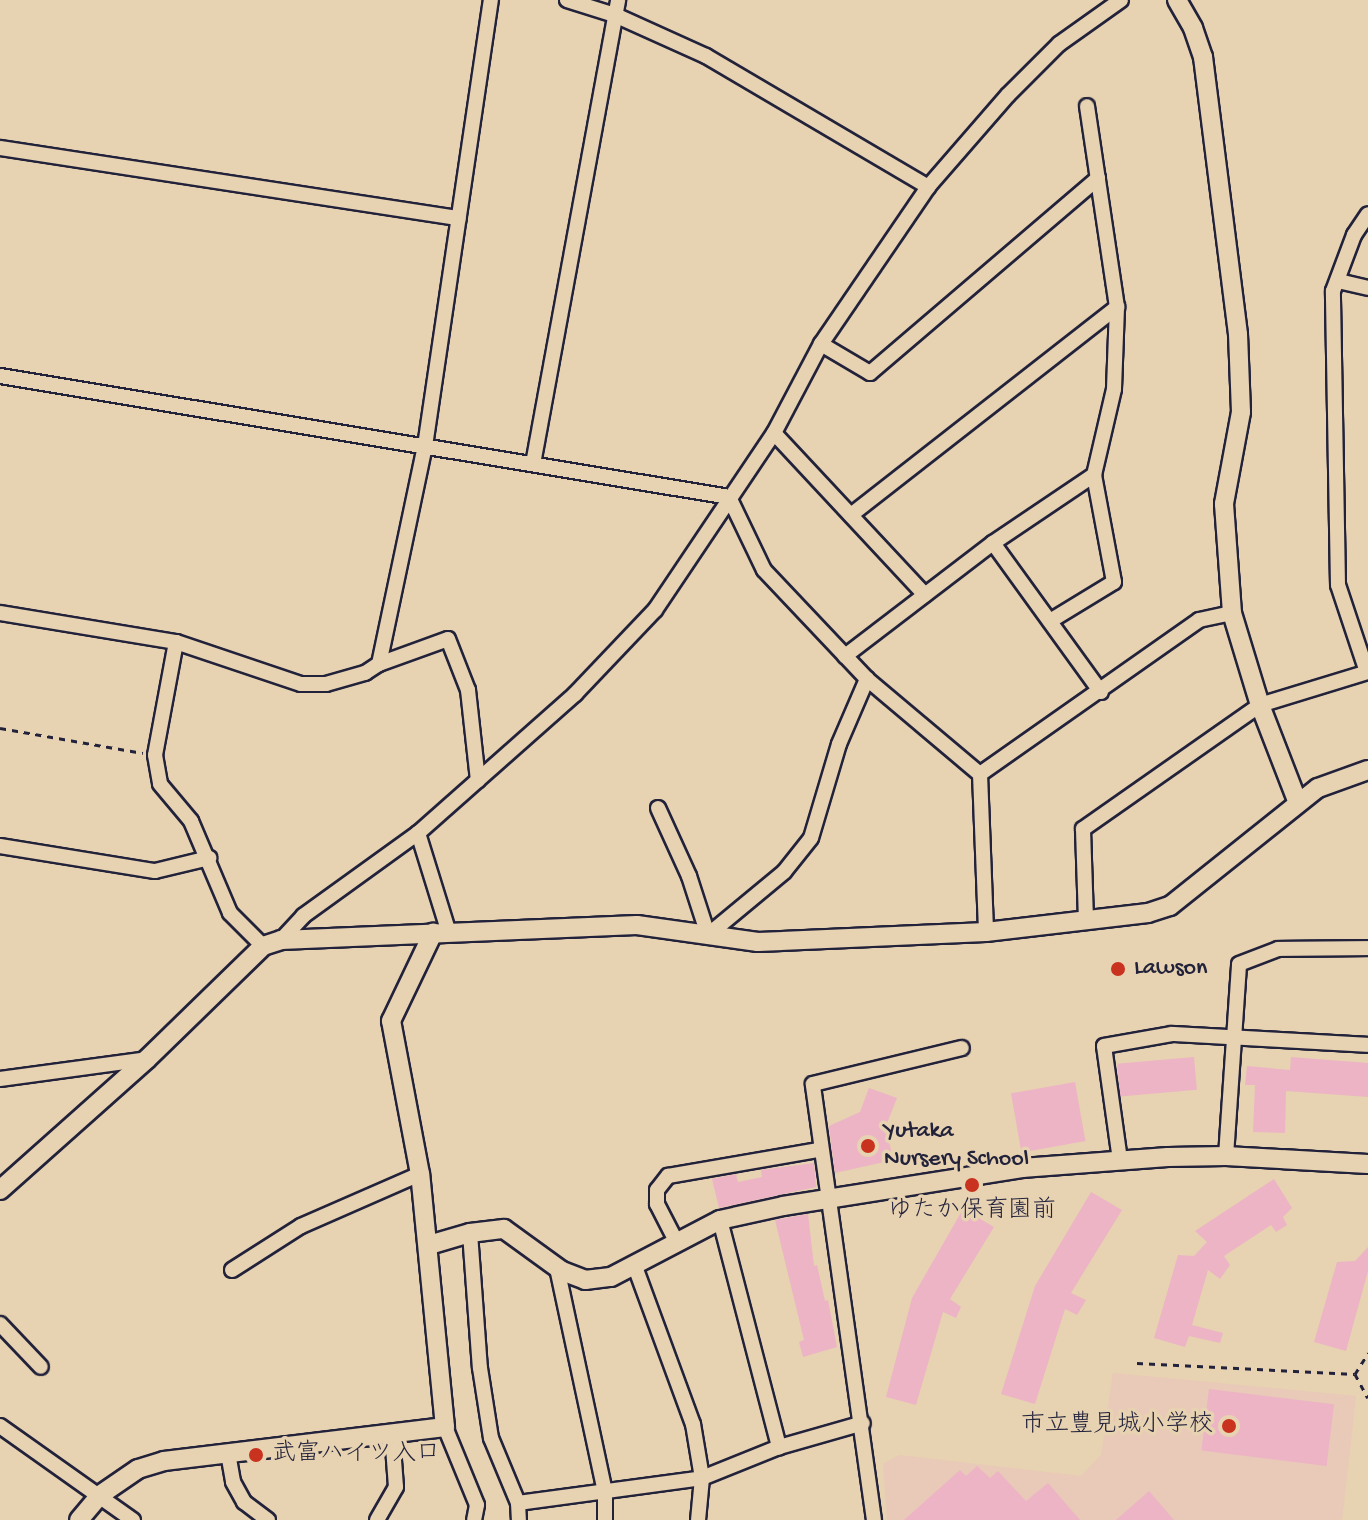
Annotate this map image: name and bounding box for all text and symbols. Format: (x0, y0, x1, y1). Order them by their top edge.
place label: Lawson (1134, 955, 1207, 983)
marker: Lawson (1109, 960, 1127, 978)
place label: Yutaka Nursery School (884, 1118, 1029, 1174)
marker: Yutaka Nursery School (859, 1137, 877, 1155)
marker: ゆたか保育園前 (963, 1176, 981, 1194)
place label: ゆたか保育園前 (888, 1198, 1056, 1226)
place label: 市立豊見城小学校 (1021, 1412, 1213, 1440)
marker: 市立豊見城小学校 (1220, 1417, 1238, 1435)
place label: 武富ハイツ入口 (272, 1441, 440, 1469)
marker: 武富ハイツ入口 (247, 1446, 265, 1464)

